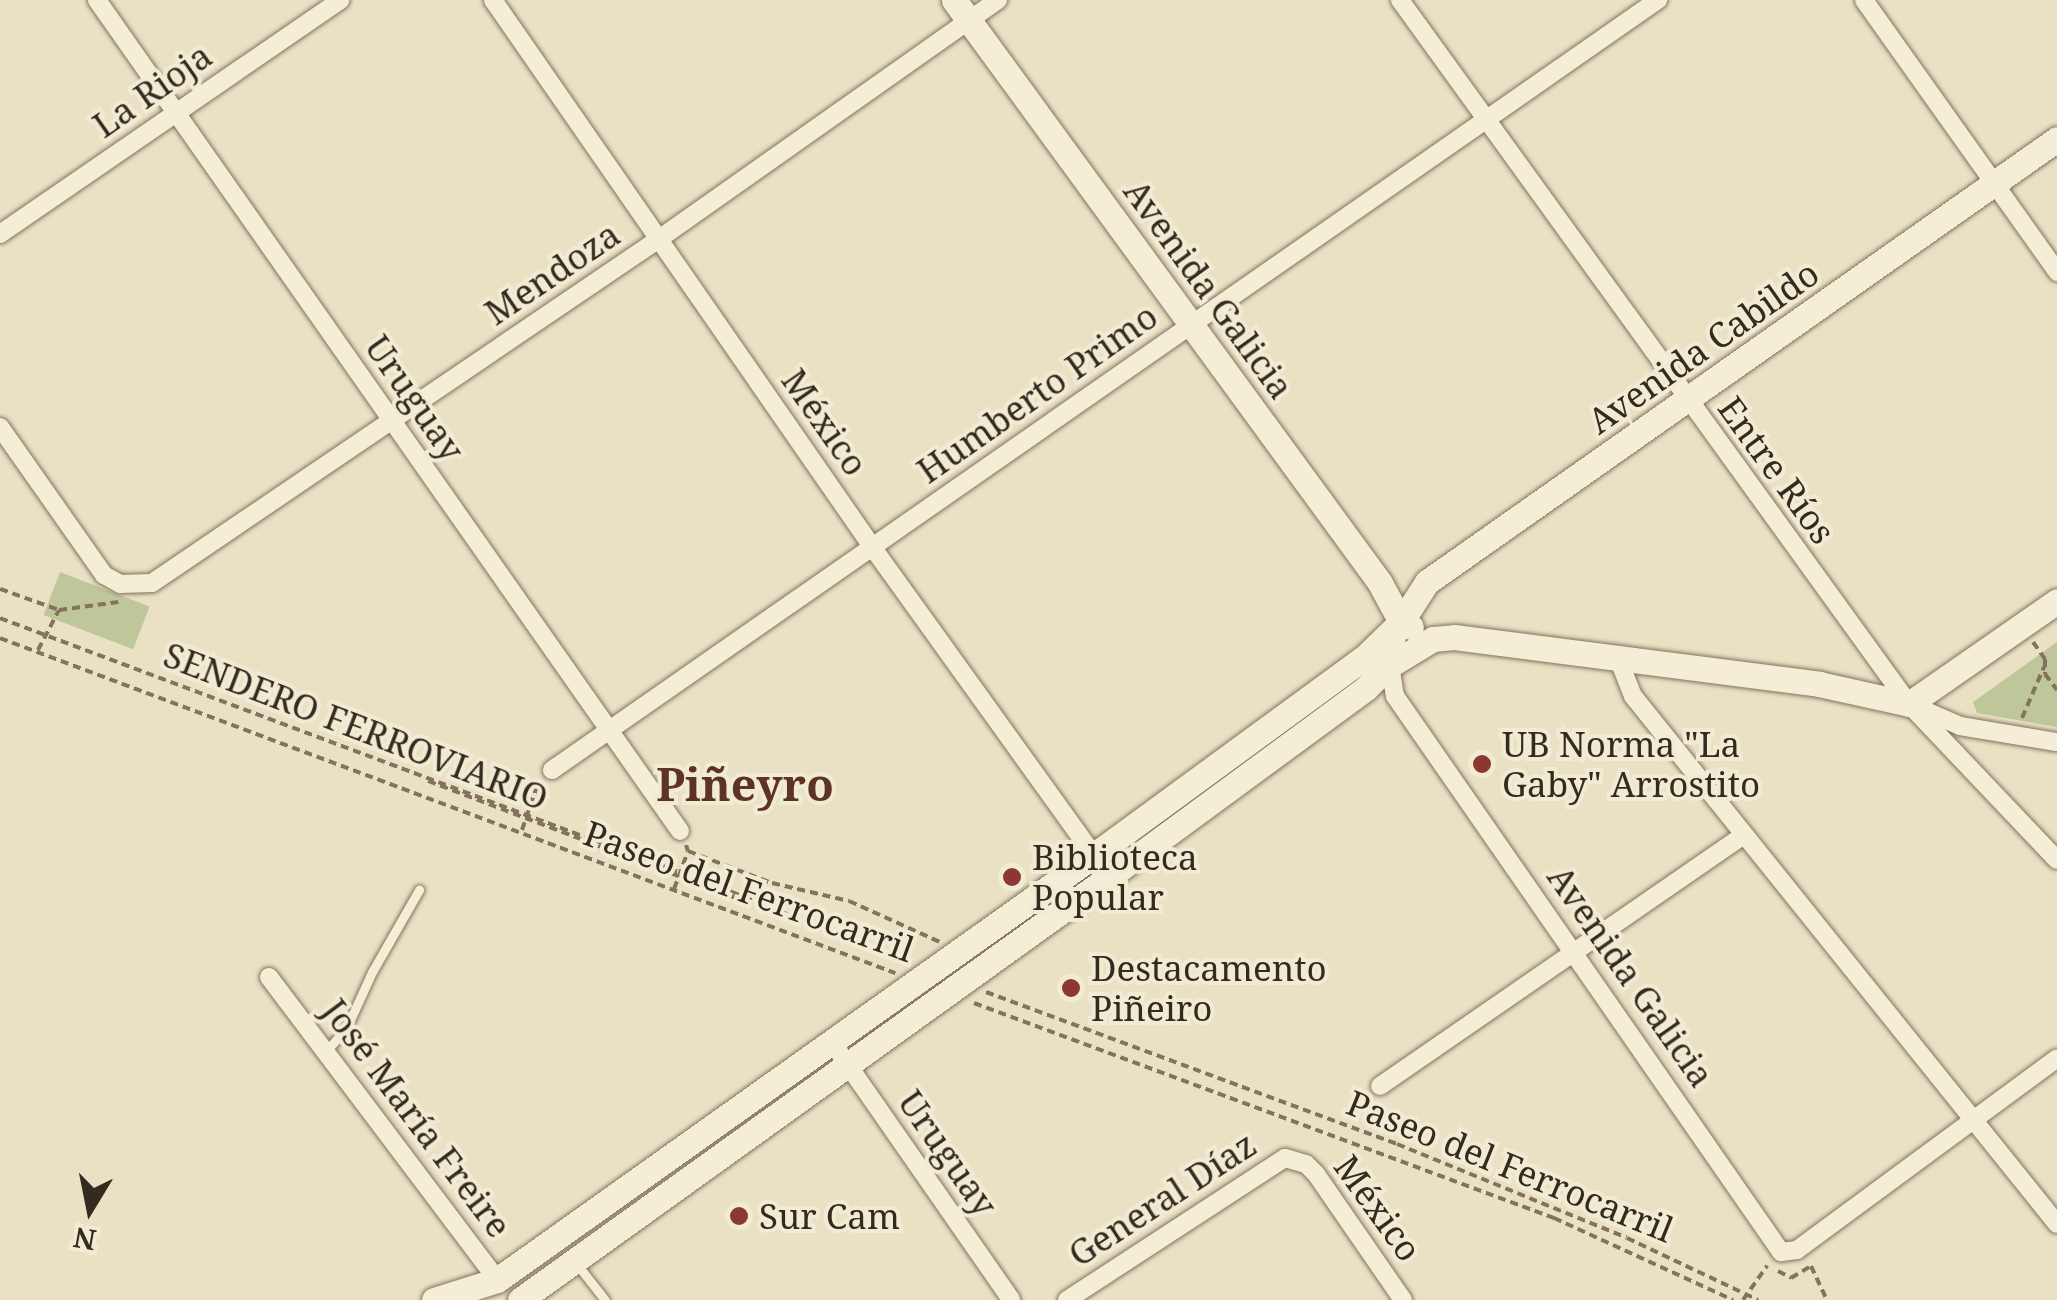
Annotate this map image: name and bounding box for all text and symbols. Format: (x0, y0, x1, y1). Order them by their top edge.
street label: La Rioja (85, 34, 219, 146)
street label: Avenida Galicia (1115, 171, 1303, 407)
street label: Mendoza (477, 213, 627, 333)
street label: Avenida Cabildo (1580, 252, 1826, 442)
street label: Humberto Primo (909, 295, 1165, 491)
street label: Uruguay (357, 327, 473, 469)
street label: México (773, 361, 877, 483)
street label: Entre Ríos (1710, 388, 1844, 552)
street label: SENDERO FERROVIARIO (158, 633, 554, 819)
place label: UB Norma "La Gaby" Arrostito (1502, 723, 1760, 805)
marker: UB Norma "La Gaby" Arrostito (1471, 753, 1493, 775)
district label: Piñeyro (656, 757, 834, 811)
street label: Paseo del Ferrocarril (578, 812, 920, 970)
place label: Biblioteca Popular (1032, 836, 1198, 918)
street label: Avenida Galicia (1539, 857, 1723, 1095)
marker: Biblioteca Popular (1001, 866, 1023, 888)
place label: Destacamento Piñeiro (1091, 947, 1327, 1029)
marker: Destacamento Piñeiro (1060, 977, 1082, 999)
street label: José María Freire (314, 991, 520, 1245)
street label: Paseo del Ferrocarril (1341, 1081, 1679, 1251)
street label: Uruguay (890, 1082, 1006, 1224)
street label: General Díaz (1061, 1123, 1263, 1275)
street label: México (1326, 1147, 1430, 1269)
north arrow (40, 1160, 140, 1260)
place label: Sur Cam (759, 1195, 900, 1237)
marker: Sur Cam (728, 1205, 750, 1227)
text: N (71, 1219, 99, 1260)

